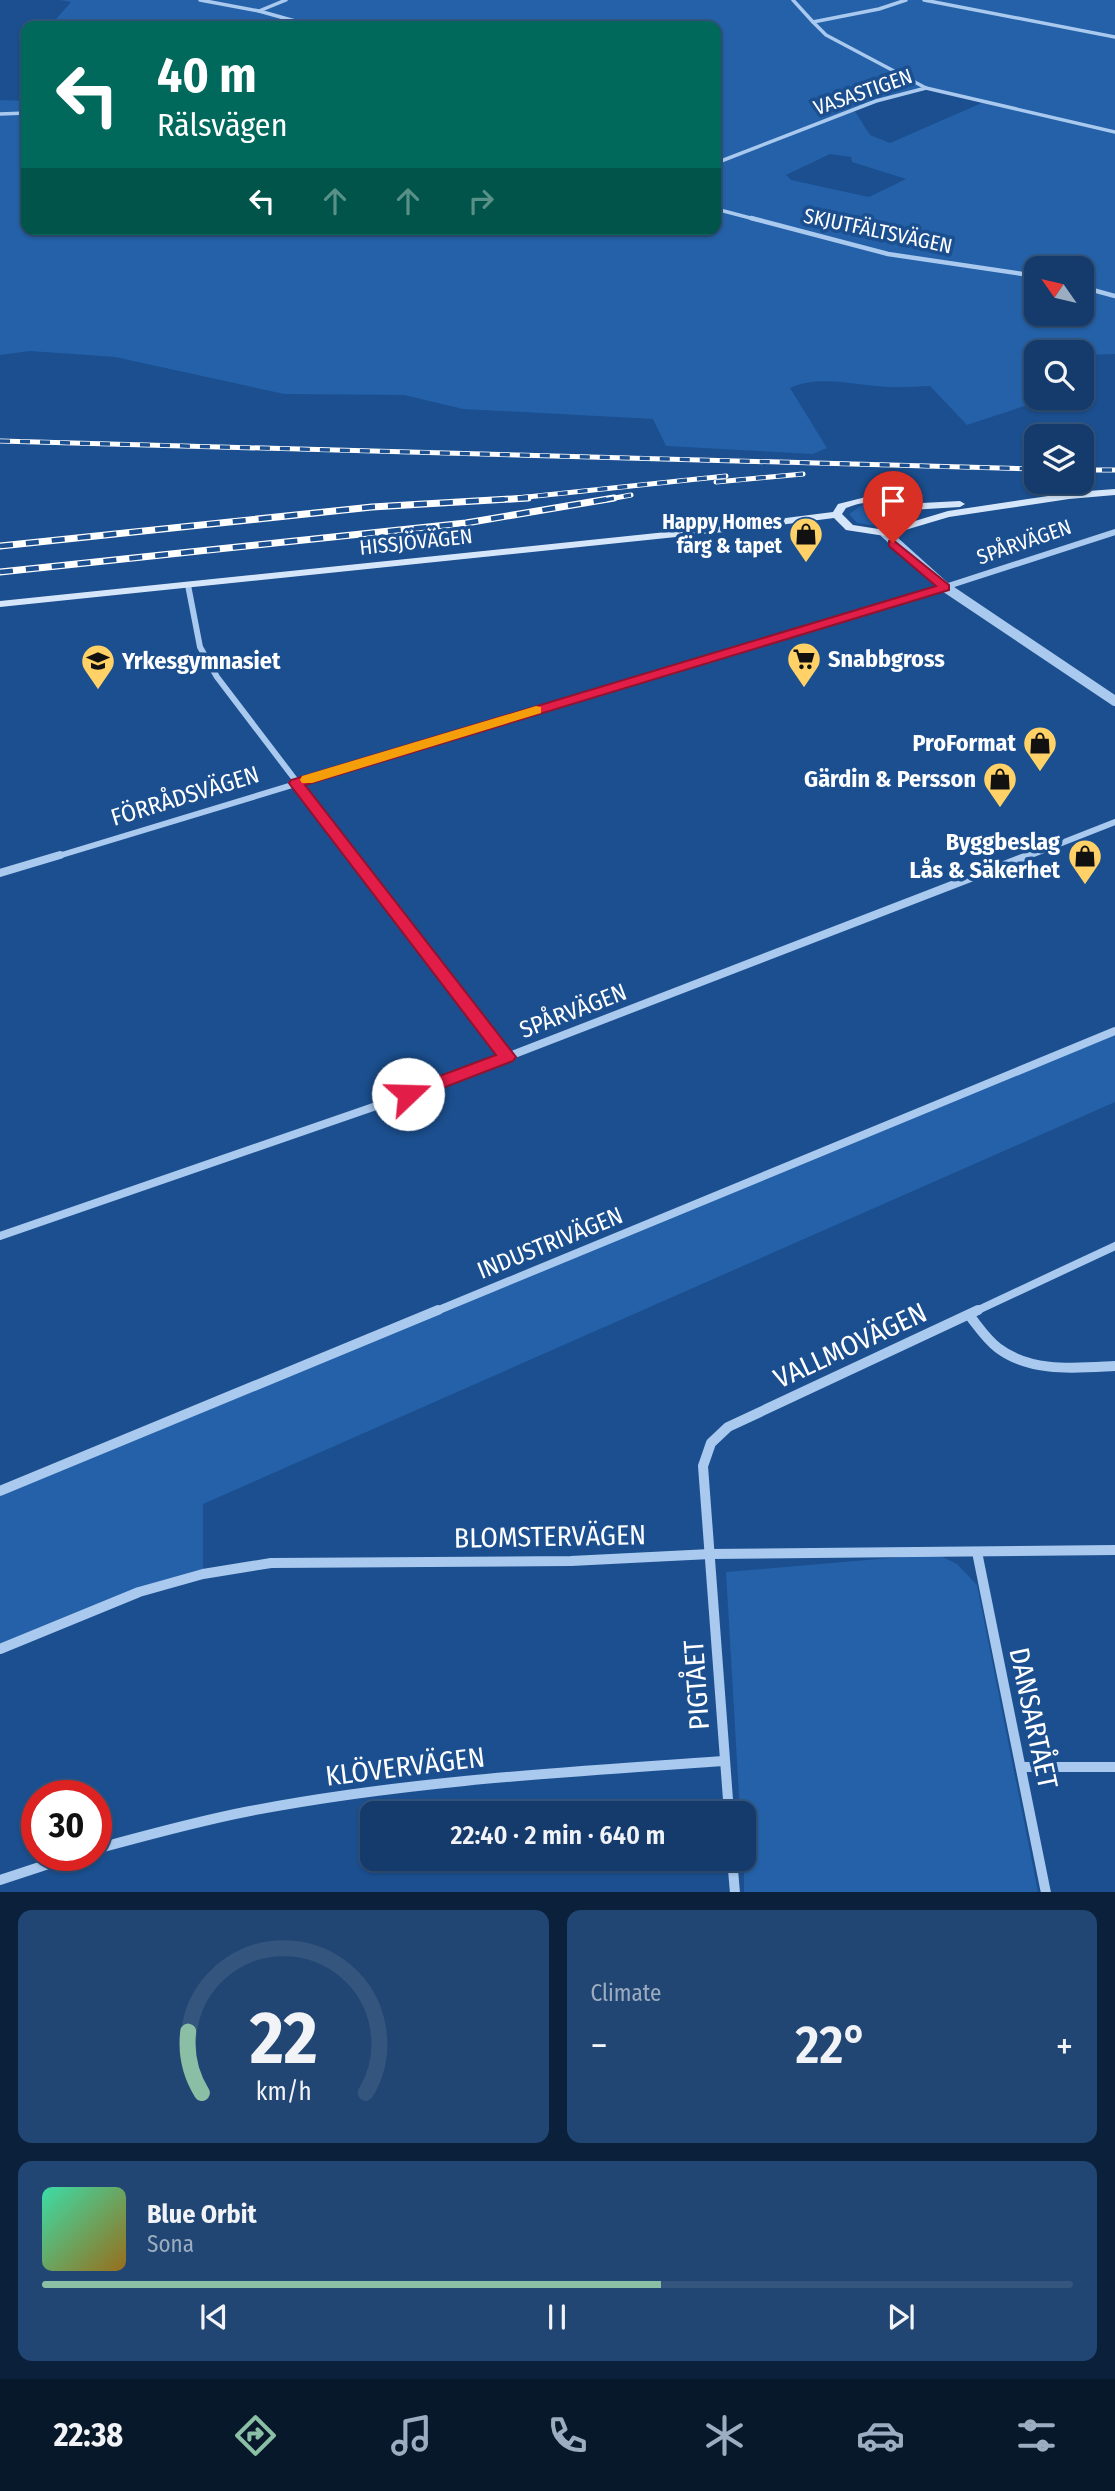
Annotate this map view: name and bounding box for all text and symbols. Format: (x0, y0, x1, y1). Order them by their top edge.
text: 40 m (157, 46, 257, 105)
icon: left (42, 49, 133, 140)
street label: VASASTIGEN (810, 63, 916, 121)
text: Rälsvägen (157, 106, 288, 144)
icon: left (243, 182, 281, 220)
icon: ahead (316, 182, 354, 220)
icon: ahead (389, 182, 427, 220)
icon: right (462, 182, 500, 220)
street label: SKJUTFÄLTSVÄGEN (801, 203, 955, 259)
north arrow (1024, 256, 1094, 326)
map controls (1024, 256, 1094, 494)
button: search (1024, 340, 1094, 410)
button: layers (1024, 424, 1094, 494)
pin (863, 471, 923, 543)
icon: arrive (874, 482, 912, 520)
place label: Happy Homes färg & tapet (662, 509, 783, 559)
street label: SPÅRVÄGEN (973, 514, 1075, 570)
shop icon: Happy Homes färg & tapet (787, 515, 825, 564)
street label: HISSJÖVÄGEN (358, 523, 474, 561)
supermarket icon: Snabbgross (785, 640, 823, 689)
school or university icon: Yrkesgymnasiet (79, 642, 117, 691)
place label: Snabbgross (828, 645, 945, 673)
place label: Yrkesgymnasiet (121, 647, 281, 675)
shop icon: ProFormat (1021, 724, 1059, 773)
place label: ProFormat (912, 729, 1017, 757)
street label: FÖRRÅDSVÄGEN (107, 759, 262, 832)
shop icon: Gärdin & Persson (981, 760, 1019, 809)
place label: Gärdin & Persson (804, 765, 976, 793)
place label: Byggbeslag Lås & Säkerhet (910, 828, 1061, 884)
shop icon: Byggbeslag Lås & Säkerhet (1066, 837, 1104, 886)
street label: SPÅRVÄGEN (515, 977, 630, 1044)
position arrow (371, 1057, 445, 1131)
street label: INDUSTRIVÄGEN (473, 1201, 627, 1285)
street label: VALLMOVÄGEN (769, 1296, 932, 1395)
street label: BLOMSTERVÄGEN (454, 1518, 646, 1555)
street label: PIGTÅET (675, 1639, 716, 1731)
street label: DANSARTÅET (1002, 1644, 1067, 1792)
street label: KLÖVERVÄGEN (323, 1740, 487, 1793)
speed limit sign: 30 (21, 1780, 112, 1871)
text: 22:40 · 2 min · 640 m (451, 1820, 665, 1851)
text: Climate (591, 1979, 661, 2007)
text: 22 (249, 1995, 317, 2082)
text: 22° (796, 2014, 868, 2077)
text: − (591, 2023, 608, 2069)
text: + (1056, 2023, 1073, 2069)
text: km/h (255, 2076, 311, 2106)
text: Blue Orbit (147, 2199, 257, 2230)
text: Sona (147, 2230, 194, 2258)
icon: previous (195, 2298, 233, 2336)
icon: pause (538, 2298, 576, 2336)
icon: next (882, 2298, 920, 2336)
icon: directions (231, 2411, 280, 2460)
icon: music (387, 2411, 436, 2460)
icon: phone (543, 2411, 592, 2460)
icon: climate (700, 2411, 749, 2460)
icon: car (856, 2411, 905, 2460)
icon: filters (1012, 2411, 1061, 2460)
text: 22:38 (54, 2416, 123, 2454)

